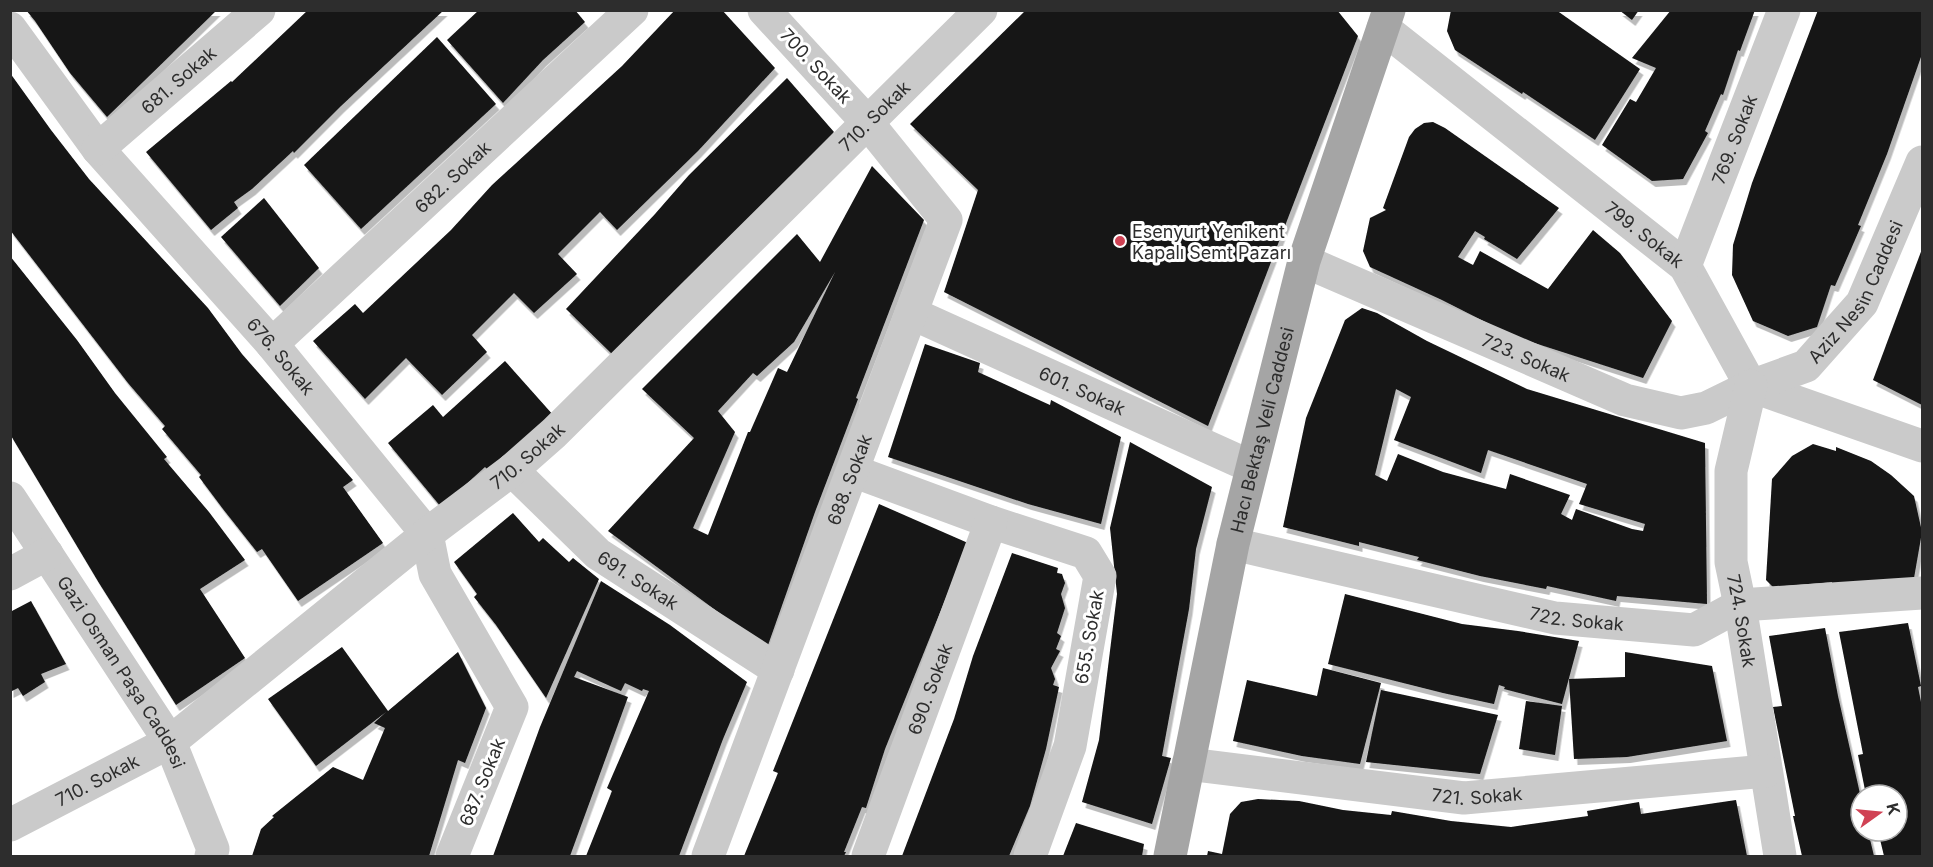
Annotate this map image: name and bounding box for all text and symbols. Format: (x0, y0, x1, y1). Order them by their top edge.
street label: 700. Sokak (776, 24, 856, 108)
street label: 681. Sokak (137, 42, 220, 118)
street label: 710. Sokak (835, 76, 914, 155)
street label: 769. Sokak (1707, 91, 1761, 187)
street label: 682. Sokak (410, 136, 495, 217)
street label: 799. Sokak (1601, 197, 1688, 272)
street label: Aziz Nesin Caddesi (1804, 217, 1906, 367)
place label: Esenyurt Yenikent Kapalı Semt Pazarı (1132, 221, 1291, 263)
marker: Esenyurt Yenikent Kapalı Semt Pazarı (1113, 234, 1127, 248)
street label: 676. Sokak (243, 313, 319, 399)
street label: Hacı Bektaş Veli Caddesi (1226, 325, 1298, 535)
street label: 723. Sokak (1479, 329, 1574, 386)
street label: 601. Sokak (1036, 362, 1129, 419)
street label: 710. Sokak (486, 418, 569, 493)
street label: 688. Sokak (822, 431, 876, 528)
street label: 691. Sokak (594, 546, 683, 614)
street label: Gazi Osman Paşa Caddesi (53, 572, 190, 771)
street label: 724. Sokak (1723, 572, 1760, 669)
street label: 655. Sokak (1070, 588, 1108, 686)
street label: 722. Sokak (1528, 602, 1625, 634)
street label: 690. Sokak (903, 640, 956, 738)
street label: 687. Sokak (455, 735, 509, 829)
street label: 710. Sokak (52, 750, 142, 810)
street label: 721. Sokak (1430, 782, 1523, 809)
north arrow (1849, 783, 1909, 843)
text: K (1882, 801, 1905, 818)

